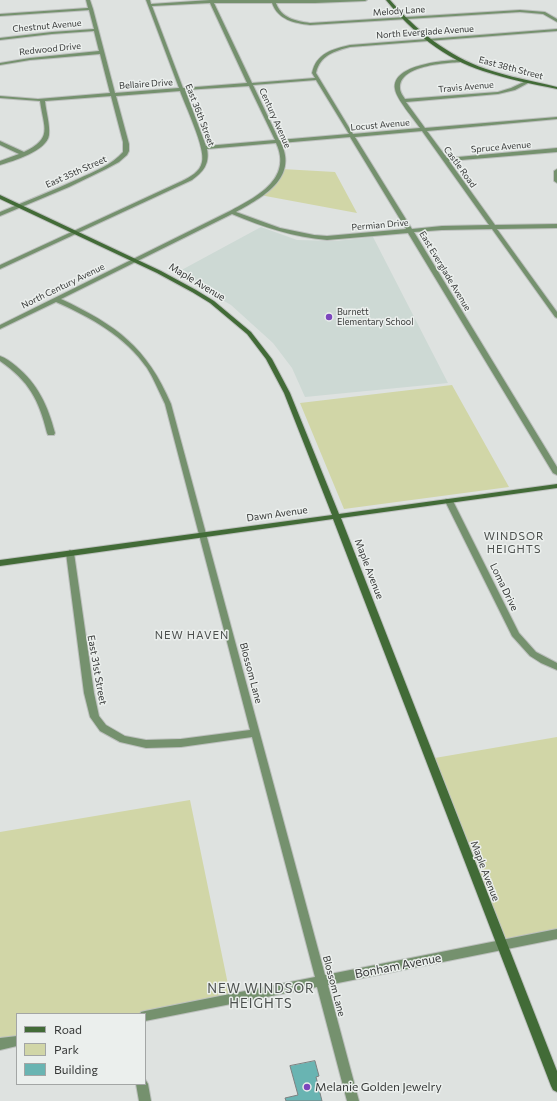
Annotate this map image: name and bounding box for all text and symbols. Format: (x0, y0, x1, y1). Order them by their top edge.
street label: Melody Lane (373, 4, 425, 18)
street label: Chestnut Avenue (12, 18, 82, 34)
street label: North Everglade Avenue (376, 23, 474, 41)
street label: Redwood Drive (19, 40, 81, 58)
street label: East 38th Street (478, 54, 544, 82)
street label: Bellaire Drive (119, 77, 173, 91)
street label: Travis Avenue (438, 79, 494, 95)
street label: East 36th Street (183, 82, 217, 148)
street label: Century Avenue (257, 86, 293, 150)
street label: Locust Avenue (350, 117, 410, 133)
street label: Spruce Avenue (471, 139, 531, 155)
street label: Castle Road (441, 144, 479, 190)
street label: East 35th Street (44, 154, 108, 190)
street label: Permian Drive (351, 217, 409, 233)
street label: East Everglade Avenue (417, 229, 473, 313)
street label: Maple Avenue (167, 260, 227, 304)
street label: North Century Avenue (20, 261, 106, 311)
place label: Burnett Elementary School (337, 307, 413, 328)
marker: Burnett Elementary School (324, 312, 334, 322)
street label: Dawn Avenue (246, 504, 308, 524)
district label: WINDSOR HEIGHTS (484, 529, 544, 555)
street label: Maple Avenue (352, 537, 386, 601)
street label: Loma Drive (487, 561, 521, 613)
district label: NEW HAVEN (155, 628, 229, 642)
street label: East 31st Street (85, 634, 109, 706)
street label: Blossom Lane (237, 641, 265, 705)
street label: Maple Avenue (468, 839, 502, 903)
street label: Bonham Avenue (354, 951, 442, 981)
street label: Blossom Lane (320, 954, 348, 1018)
district label: NEW WINDSOR HEIGHTS (207, 981, 315, 1012)
legend (16, 1013, 146, 1085)
text: Road (54, 1022, 82, 1036)
text: Park (54, 1042, 79, 1056)
text: Building (54, 1062, 98, 1076)
place label: Melanie Golden Jewelry (315, 1080, 442, 1094)
marker: Melanie Golden Jewelry (302, 1082, 312, 1092)

